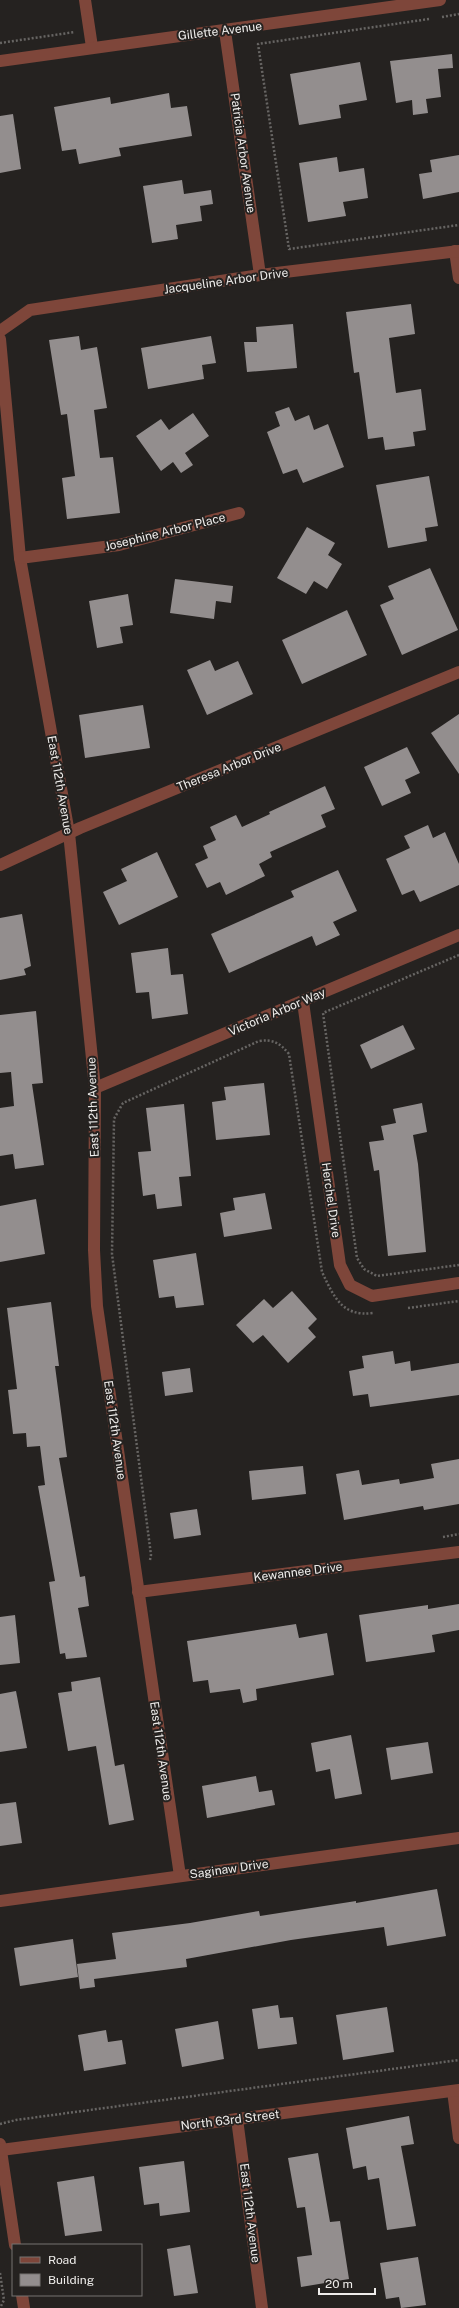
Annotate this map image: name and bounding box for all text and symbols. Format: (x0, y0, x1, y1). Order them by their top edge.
street label: Gillette Avenue (177, 19, 263, 43)
street label: Patricia Arbor Avenue (228, 92, 258, 214)
street label: Jacqueline Arbor Drive (163, 265, 289, 297)
street label: Josephine Arbor Place (103, 510, 227, 554)
street label: East 112th Avenue (44, 734, 76, 836)
street label: Theresa Arbor Drive (175, 740, 283, 794)
street label: Victoria Arbor Way (226, 985, 328, 1039)
street label: East 112th Avenue (84, 1057, 102, 1157)
street label: Herchel Drive (319, 1161, 343, 1239)
street label: East 112th Avenue (101, 1379, 129, 1481)
street label: Kewannee Drive (253, 1560, 343, 1584)
street label: East 112th Avenue (147, 1700, 175, 1802)
street label: Saginaw Drive (189, 1857, 270, 1881)
street label: North 63rd Street (180, 2107, 281, 2133)
street label: East 112th Avenue (237, 2162, 263, 2264)
legend (12, 2244, 142, 2296)
text: Road (48, 2253, 76, 2267)
scale bar (319, 2270, 375, 2296)
text: Building (48, 2273, 94, 2287)
text: 20 m (325, 2277, 353, 2291)

